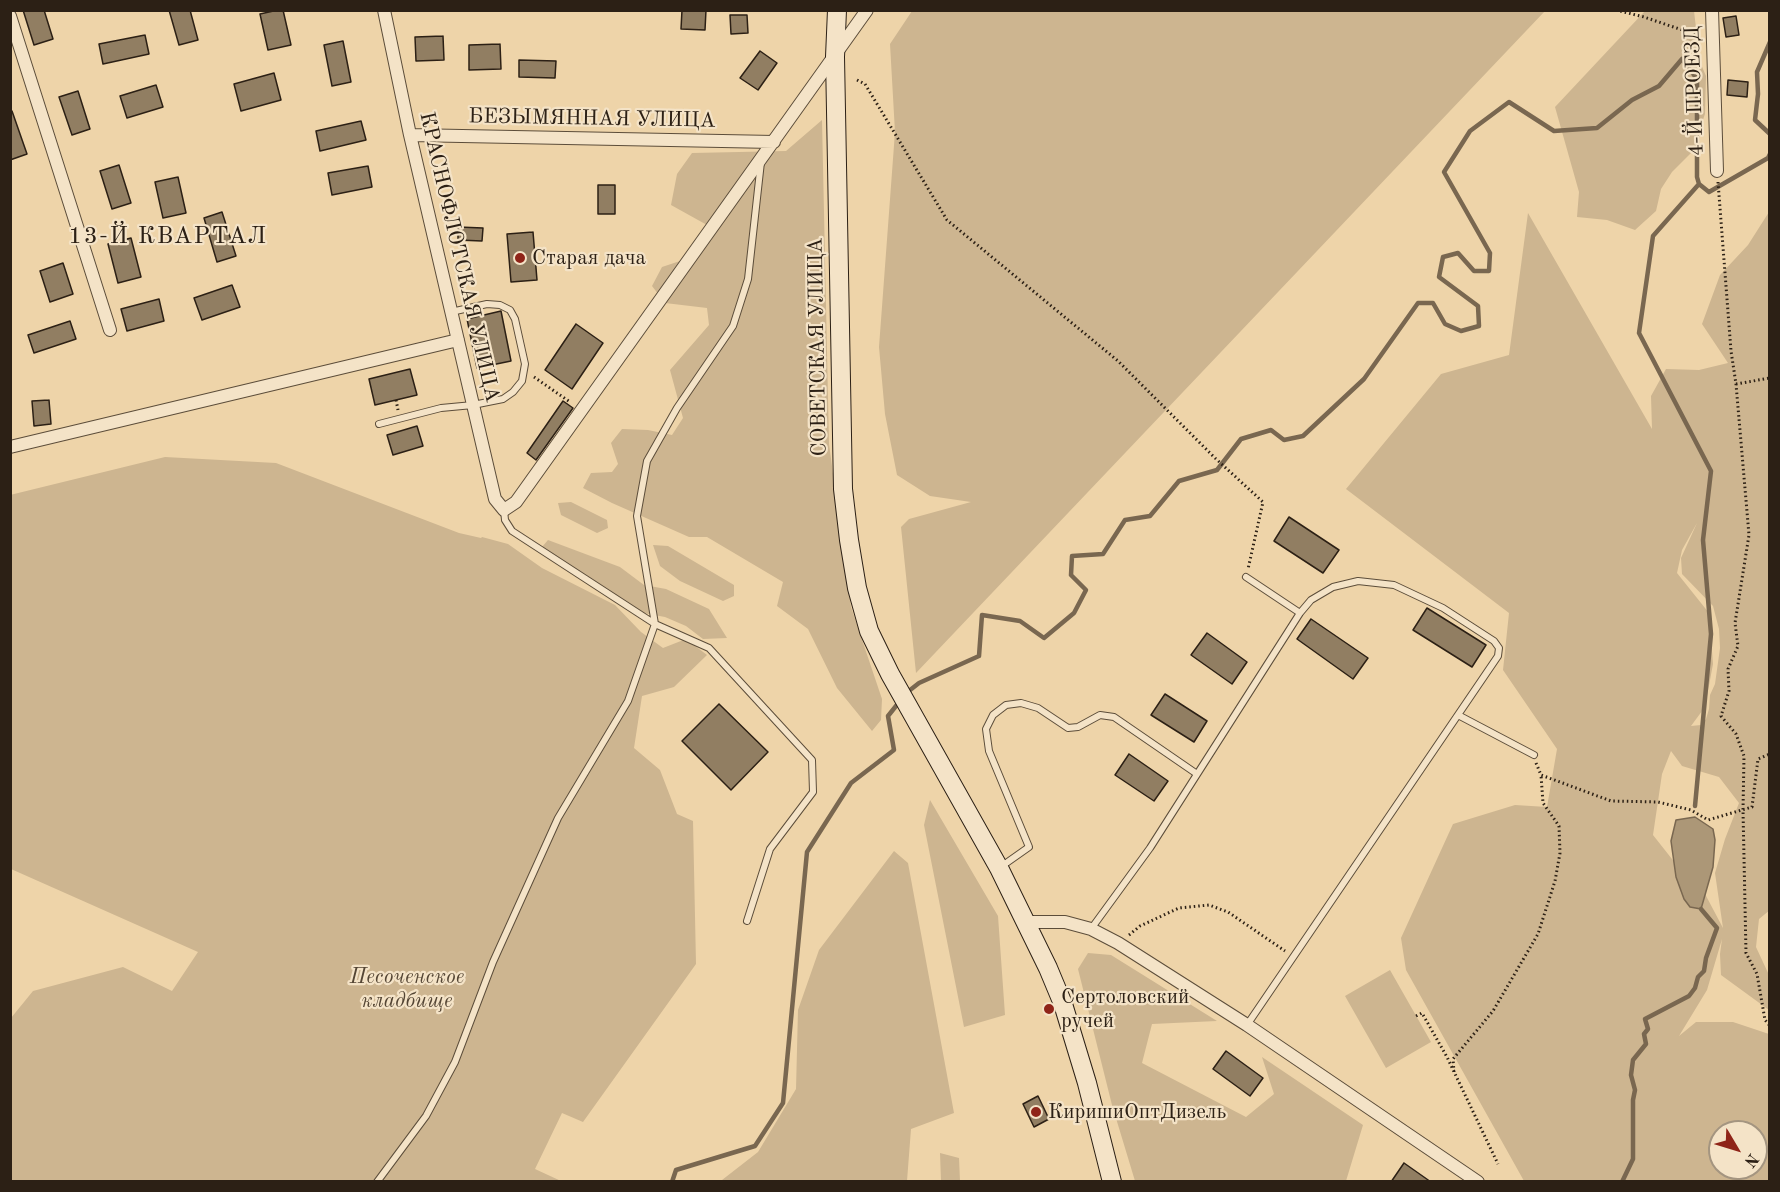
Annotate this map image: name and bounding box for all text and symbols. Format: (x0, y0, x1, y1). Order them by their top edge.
street label: 4-Й ПРОЕЗД (1680, 26, 1710, 156)
street label: БЕЗЫМЯННАЯ УЛИЦА (468, 104, 716, 134)
street label: КРАСНОФЛОТСКАЯ УЛИЦА (413, 109, 505, 405)
district label: 13-Й КВАРТАЛ (68, 223, 268, 251)
street label: СОВЕТСКАЯ УЛИЦА (803, 237, 833, 457)
place label: Старая дача (532, 245, 646, 271)
marker: Старая дача (513, 251, 527, 265)
park label: Песоченское кладбище (350, 964, 464, 1014)
place label: Сертоловский ручей (1061, 984, 1189, 1034)
marker: Сертоловский ручей (1042, 1002, 1056, 1016)
place label: КиришиОптДизель (1048, 1099, 1226, 1125)
marker: КиришиОптДизель (1029, 1105, 1043, 1119)
north arrow (1708, 1120, 1768, 1180)
text: N (1741, 1150, 1761, 1170)

